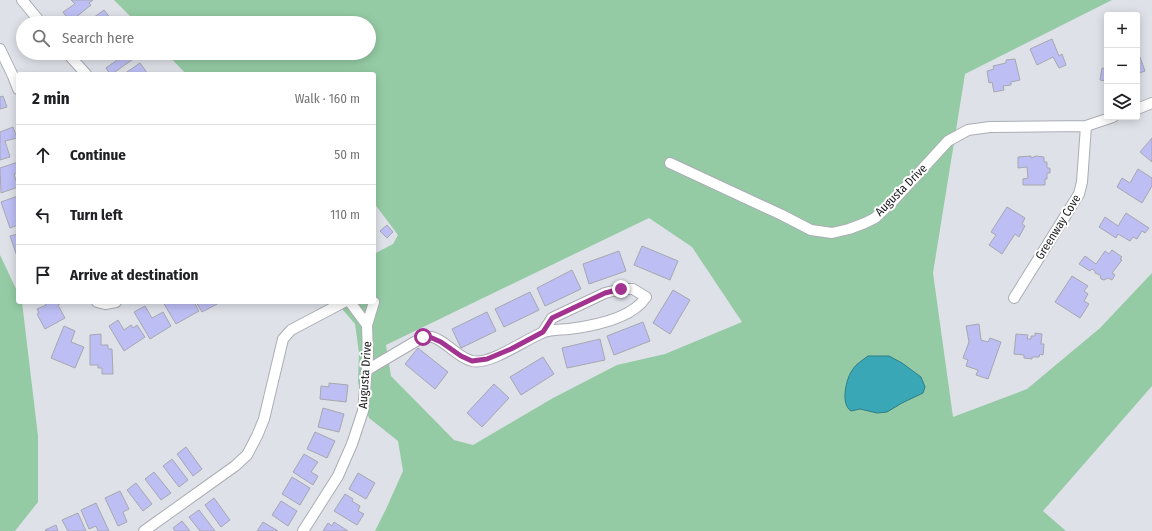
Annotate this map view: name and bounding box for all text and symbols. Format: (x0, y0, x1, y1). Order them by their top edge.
map controls (1104, 12, 1140, 120)
button: + (1104, 12, 1140, 48)
search box (16, 16, 376, 60)
icon: search (30, 27, 52, 49)
text: Search here (62, 29, 134, 47)
button: − (1104, 48, 1140, 84)
button: layers (1104, 84, 1140, 120)
text: 2 min (32, 88, 70, 109)
text: Walk · 160 m (295, 91, 360, 106)
icon: ahead (32, 144, 54, 166)
text: Continue (70, 146, 126, 164)
text: 50 m (334, 147, 360, 162)
street label: Augusta Drive (872, 161, 930, 219)
street label: Greenway Cove (1033, 192, 1084, 262)
icon: left (32, 204, 54, 226)
text: Turn left (70, 206, 123, 224)
text: 110 m (330, 207, 360, 222)
icon: arrive (32, 264, 54, 286)
text: Arrive at destination (70, 266, 198, 284)
route end (612, 280, 630, 298)
route start (414, 328, 432, 346)
street label: Augusta Drive (356, 341, 374, 409)

